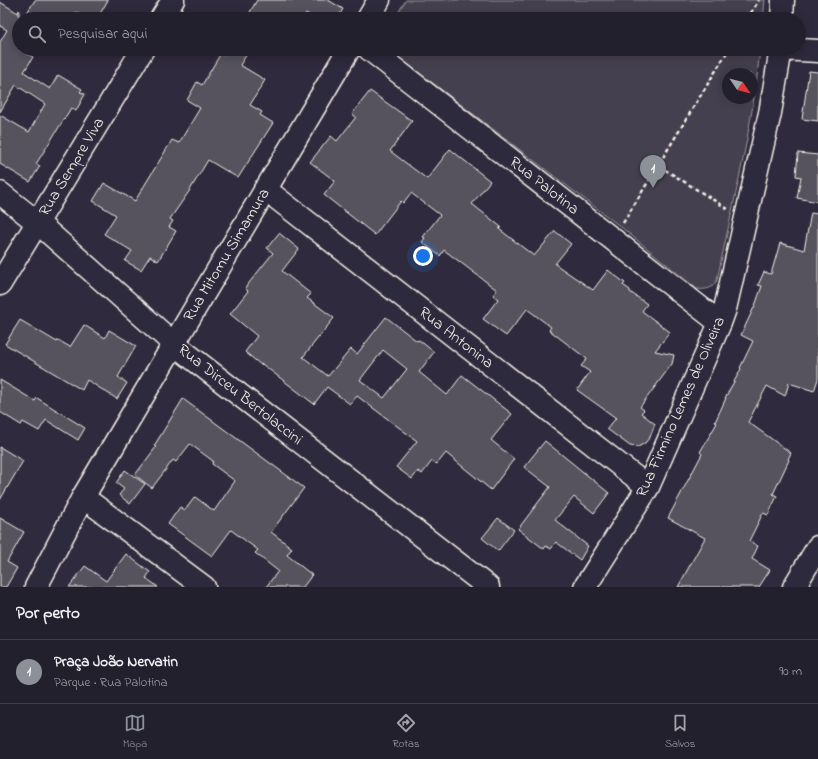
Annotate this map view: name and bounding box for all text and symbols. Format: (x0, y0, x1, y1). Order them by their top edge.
search box (12, 12, 806, 56)
icon: search (26, 23, 48, 45)
text: Pesquisar aqui (58, 23, 147, 45)
north arrow (722, 68, 758, 104)
street label: Rua Sempre Viva (33, 113, 111, 221)
street label: Rua Palotina (504, 151, 584, 221)
pin: 1 (640, 155, 666, 188)
street label: Rua Mitomu Simamura (178, 184, 276, 326)
your location (413, 246, 433, 266)
street label: Rua Antonina (413, 301, 499, 375)
street label: Rua Firmino Lemes de Oliveira (630, 313, 732, 501)
street label: Rua Dirceu Bertolaccini (172, 338, 308, 452)
text: Por perto (16, 601, 80, 626)
text: Praça João Nervatin (54, 651, 178, 673)
text: 1 (27, 662, 31, 681)
text: 90 m (779, 662, 802, 681)
text: Parque · Rua Palotina (54, 673, 167, 692)
tab: Mapa (123, 712, 147, 752)
tab: Rotas (393, 712, 420, 752)
tab: Salvos (665, 712, 695, 752)

